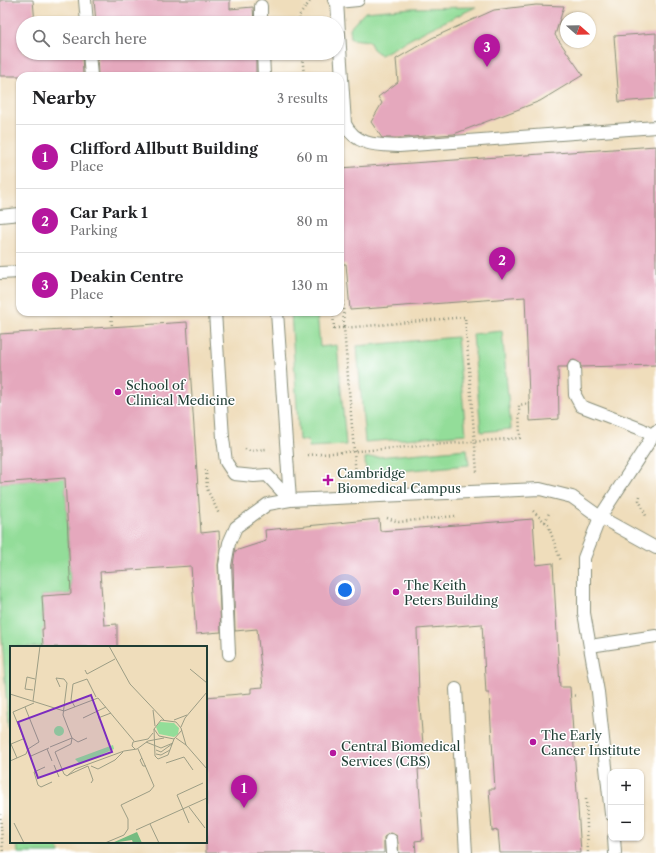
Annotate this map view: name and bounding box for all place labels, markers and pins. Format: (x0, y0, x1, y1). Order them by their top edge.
pin: 3 (474, 34, 500, 67)
pin: 2 (489, 247, 515, 280)
place label: School of Clinical Medicine (126, 377, 235, 408)
marker: School of Clinical Medicine (113, 387, 123, 397)
place label: Cambridge Biomedical Campus (337, 465, 461, 496)
marker: Cambridge Biomedical Campus (322, 474, 334, 486)
place label: The Keith Peters Building (404, 577, 498, 608)
marker: The Keith Peters Building (391, 587, 401, 597)
place label: The Early Cancer Institute (541, 727, 640, 758)
marker: The Early Cancer Institute (528, 737, 538, 747)
place label: Central Biomedical Services (CBS) (341, 738, 461, 769)
marker: Central Biomedical Services (CBS) (328, 748, 338, 758)
pin: 1 (231, 775, 257, 808)

